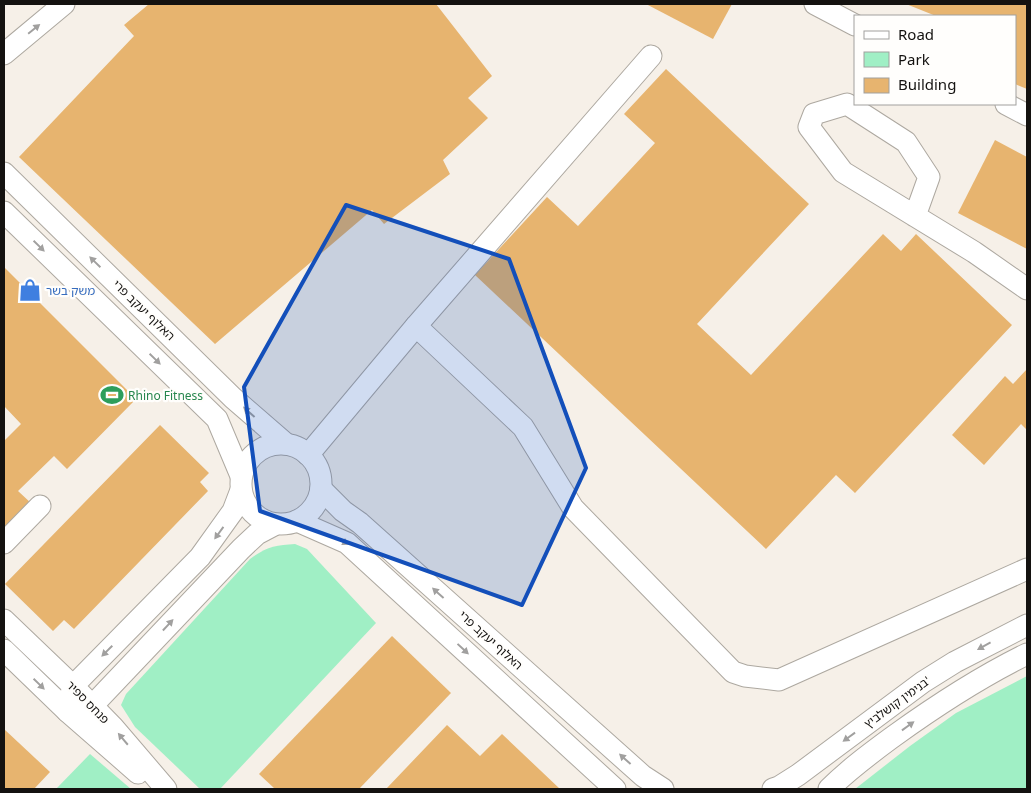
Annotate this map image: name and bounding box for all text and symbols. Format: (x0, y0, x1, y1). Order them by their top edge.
legend (854, 15, 1016, 105)
one-way arrow (27, 23, 40, 34)
text: Road (898, 24, 934, 44)
text: Park (898, 49, 930, 69)
text: Building (898, 74, 956, 94)
one-way arrow (32, 240, 44, 252)
one-way arrow (89, 257, 101, 269)
street label: האלוף יעקב פרי (109, 276, 179, 344)
shop icon: משק בשר (17, 277, 43, 303)
place label: משק בשר (46, 282, 95, 299)
one-way arrow (149, 353, 161, 365)
sports icon: Rhino Fitness (99, 382, 125, 408)
place label: Rhino Fitness (128, 387, 203, 404)
one-way arrow (244, 406, 256, 418)
one-way arrow (214, 526, 224, 540)
one-way arrow (335, 537, 349, 545)
one-way arrow (433, 587, 445, 599)
street label: האלוף יעקב פרי (455, 607, 527, 673)
one-way arrow (162, 619, 174, 631)
one-way arrow (977, 642, 990, 651)
one-way arrow (456, 643, 468, 655)
one-way arrow (102, 645, 114, 657)
street label: בנימין קושלביץ' (860, 672, 934, 732)
street label: פנחס ספיר (63, 677, 113, 727)
one-way arrow (32, 678, 44, 690)
one-way arrow (901, 721, 915, 731)
one-way arrow (842, 732, 856, 742)
one-way arrow (117, 733, 129, 745)
one-way arrow (618, 754, 631, 765)

